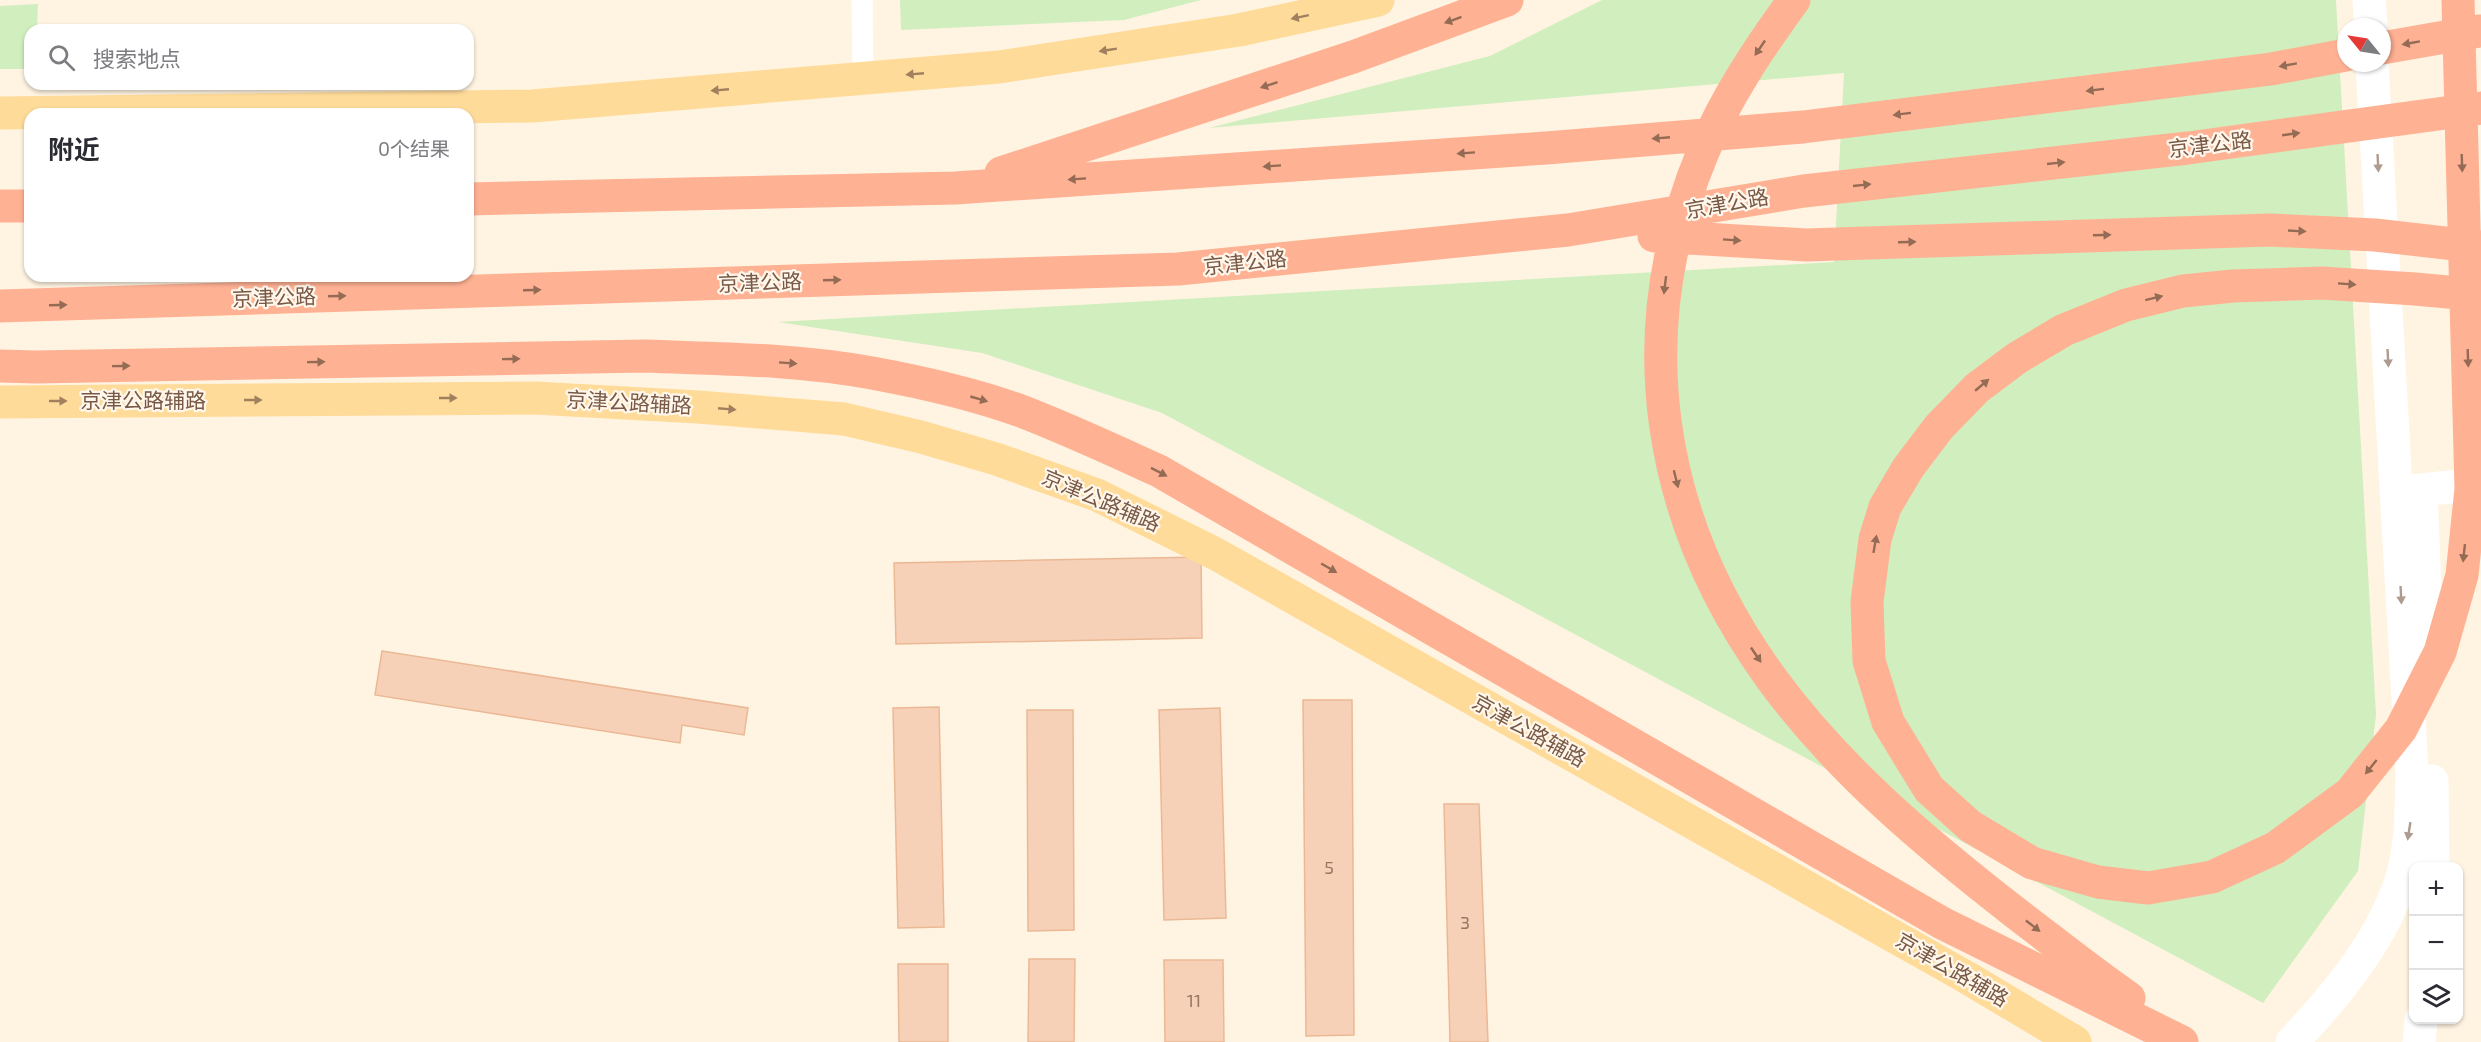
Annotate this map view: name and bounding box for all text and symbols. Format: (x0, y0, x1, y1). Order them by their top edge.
one-way arrow (1291, 12, 1309, 22)
one-way arrow (1443, 16, 1461, 26)
north arrow (2337, 18, 2391, 72)
search box (24, 24, 474, 90)
one-way arrow (1754, 39, 1766, 55)
one-way arrow (2401, 39, 2420, 48)
icon: search (45, 41, 78, 74)
text: 搜索地点 (93, 45, 181, 71)
one-way arrow (1098, 46, 1117, 55)
one-way arrow (2279, 61, 2298, 70)
one-way arrow (905, 70, 924, 79)
one-way arrow (1259, 80, 1277, 90)
one-way arrow (2085, 85, 2104, 94)
one-way arrow (711, 86, 730, 95)
one-way arrow (1892, 110, 1911, 119)
street label: 京津公路 (2167, 126, 2253, 161)
one-way arrow (2282, 130, 2301, 139)
text: 附近 (48, 133, 100, 164)
one-way arrow (1651, 134, 1670, 143)
text: 0个结果 (378, 136, 450, 160)
one-way arrow (1457, 148, 1476, 158)
one-way arrow (2373, 154, 2382, 173)
one-way arrow (2458, 154, 2467, 173)
one-way arrow (2046, 158, 2065, 168)
one-way arrow (1262, 162, 1281, 171)
one-way arrow (1068, 175, 1087, 184)
one-way arrow (1852, 180, 1871, 189)
street label: 京津公路 (1683, 183, 1770, 222)
one-way arrow (2287, 226, 2306, 235)
one-way arrow (2092, 231, 2111, 240)
one-way arrow (1722, 236, 1741, 245)
one-way arrow (1897, 237, 1916, 246)
street label: 京津公路 (1202, 245, 1288, 278)
street label: 京津公路 (718, 268, 802, 295)
one-way arrow (823, 276, 842, 285)
one-way arrow (1660, 276, 1670, 295)
one-way arrow (2338, 280, 2357, 289)
street label: 京津公路 (232, 283, 316, 310)
one-way arrow (523, 285, 542, 294)
one-way arrow (328, 291, 347, 301)
one-way arrow (2145, 292, 2163, 302)
one-way arrow (49, 300, 68, 309)
one-way arrow (2384, 349, 2393, 368)
one-way arrow (2463, 349, 2472, 368)
one-way arrow (502, 354, 521, 364)
one-way arrow (307, 357, 326, 367)
one-way arrow (778, 359, 797, 368)
one-way arrow (112, 361, 131, 370)
one-way arrow (1974, 380, 1989, 392)
street label: 京津公路辅路 (566, 386, 693, 417)
street label: 京津公路辅路 (80, 387, 206, 412)
one-way arrow (439, 394, 458, 403)
one-way arrow (244, 395, 263, 405)
one-way arrow (970, 395, 988, 404)
one-way arrow (49, 397, 68, 406)
one-way arrow (718, 405, 737, 414)
street label: 京津公路辅路 (1039, 463, 1164, 536)
one-way arrow (1151, 467, 1168, 477)
one-way arrow (1671, 470, 1681, 488)
one-way arrow (1871, 535, 1880, 554)
one-way arrow (2459, 544, 2469, 563)
one-way arrow (1321, 563, 1338, 573)
one-way arrow (2397, 585, 2406, 604)
one-way arrow (1750, 647, 1762, 663)
street label: 京津公路辅路 (1469, 688, 1591, 771)
one-way arrow (2364, 759, 2377, 775)
one-way arrow (2404, 822, 2413, 841)
house number: 5 (1324, 856, 1334, 878)
map controls (2409, 862, 2463, 1024)
button: + (2409, 862, 2463, 916)
house number: 3 (1460, 911, 1470, 933)
button: − (2409, 916, 2463, 970)
one-way arrow (2026, 920, 2041, 932)
street label: 京津公路辅路 (1892, 926, 2014, 1011)
button: layers (2409, 970, 2463, 1024)
house number: 11 (1187, 989, 1201, 1011)

